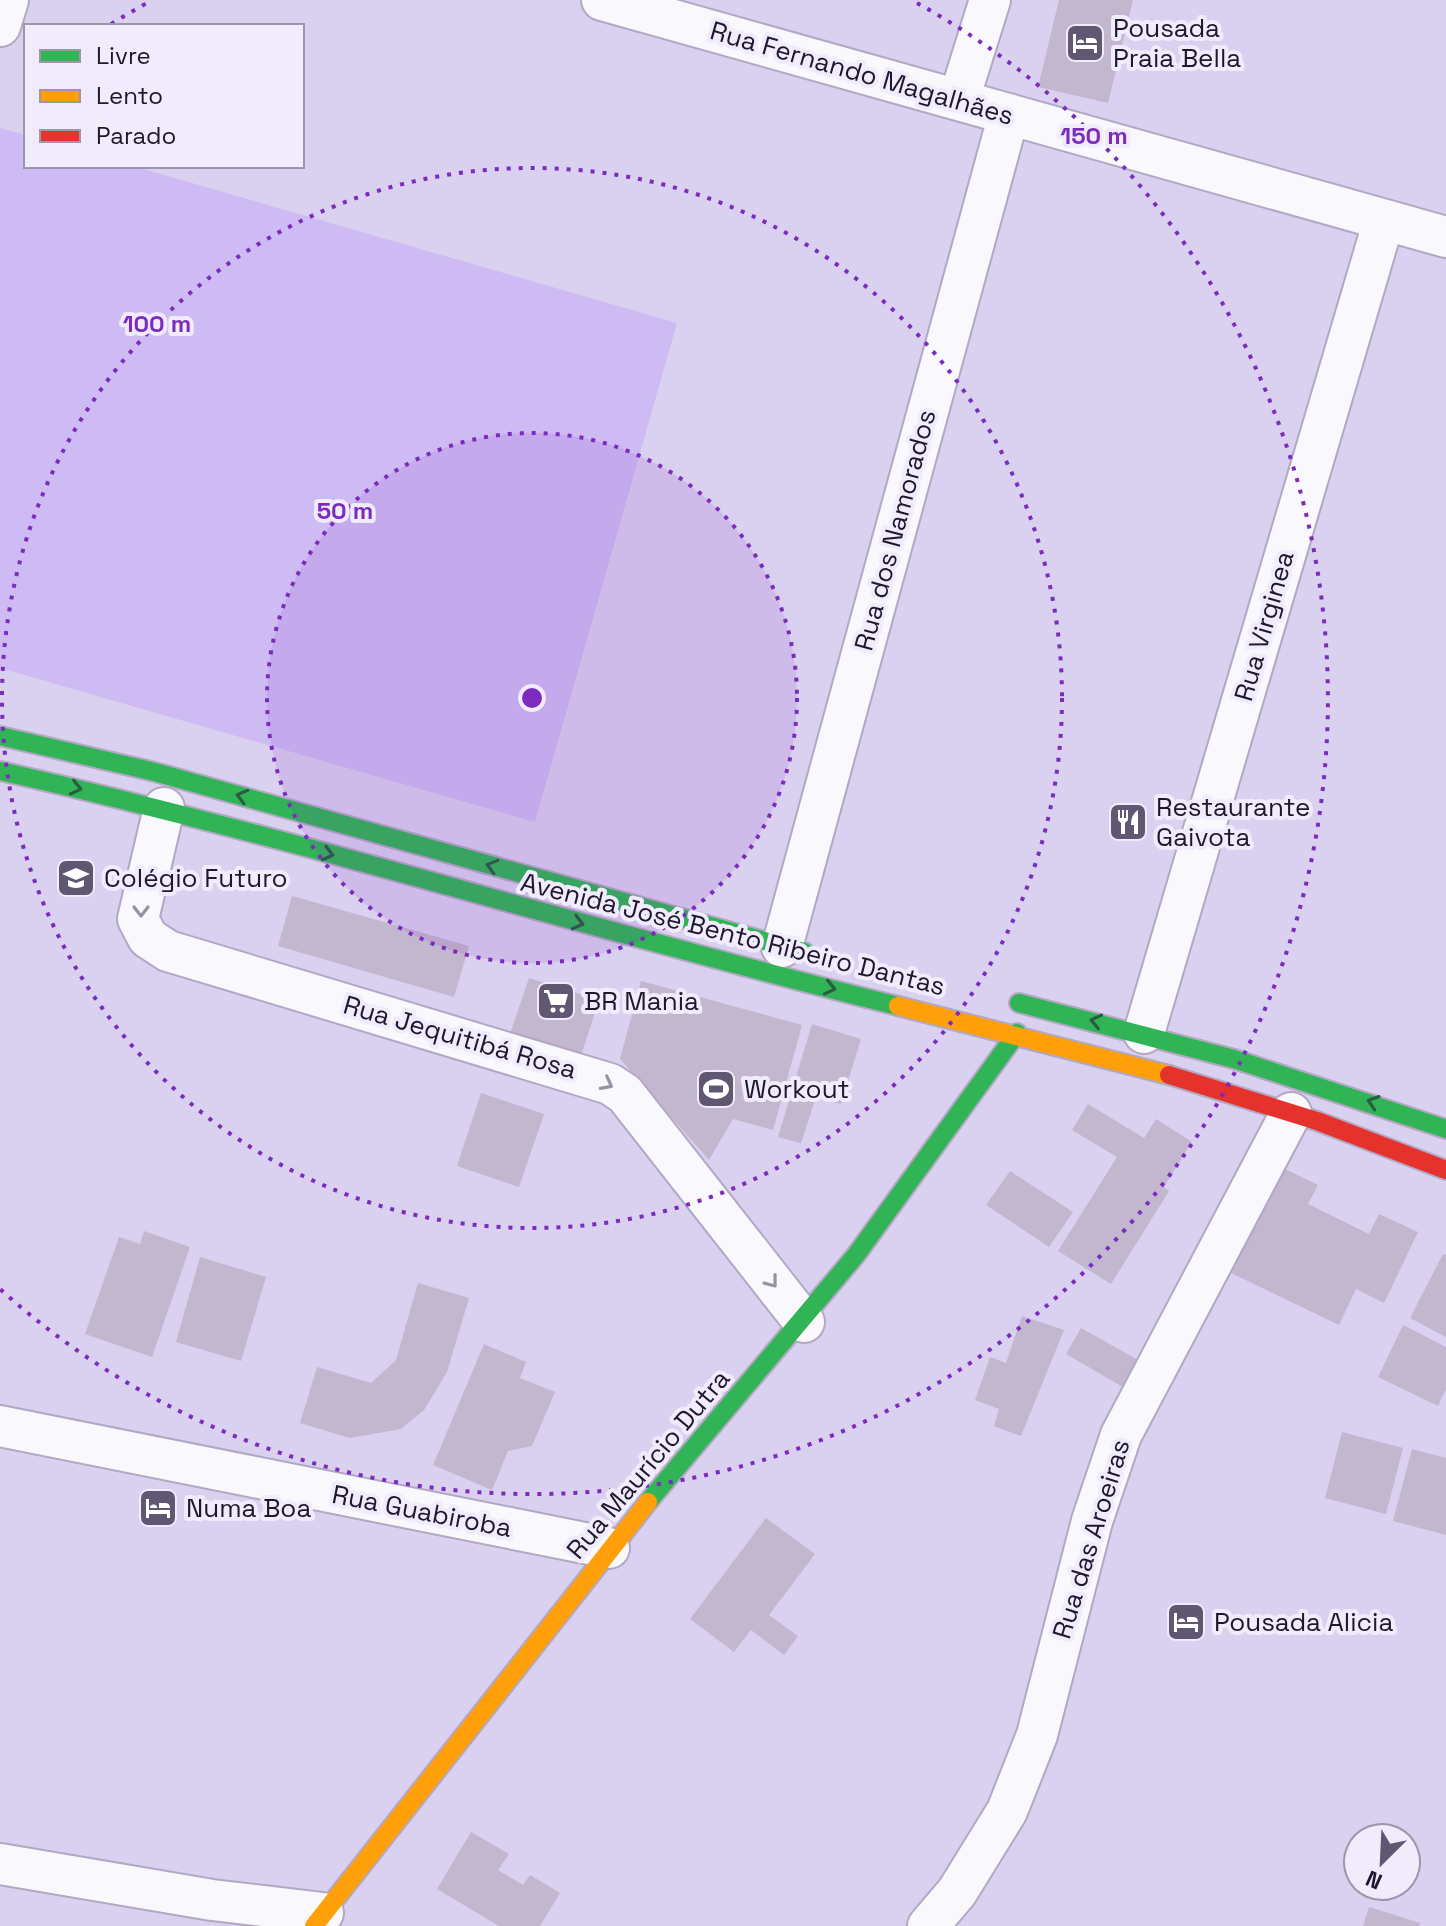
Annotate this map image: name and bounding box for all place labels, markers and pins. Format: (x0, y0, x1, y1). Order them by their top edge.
place label: Pousada Praia Bella (1113, 11, 1241, 75)
hotel icon: Pousada Praia Bella (1064, 22, 1106, 64)
centre of rings (518, 684, 546, 712)
place label: Restaurante Gaivota (1156, 790, 1310, 854)
restaurant icon: Restaurante Gaivota (1107, 801, 1149, 843)
school or university icon: Colégio Futuro (55, 857, 97, 899)
place label: Colégio Futuro (104, 861, 288, 895)
supermarket icon: BR Mania (535, 980, 577, 1022)
place label: BR Mania (584, 984, 699, 1018)
sports icon: Workout (695, 1068, 737, 1110)
place label: Workout (744, 1072, 850, 1106)
hotel icon: Numa Boa (137, 1487, 179, 1529)
place label: Numa Boa (186, 1491, 311, 1525)
hotel icon: Pousada Alicia (1165, 1601, 1207, 1643)
place label: Pousada Alicia (1214, 1605, 1393, 1639)

